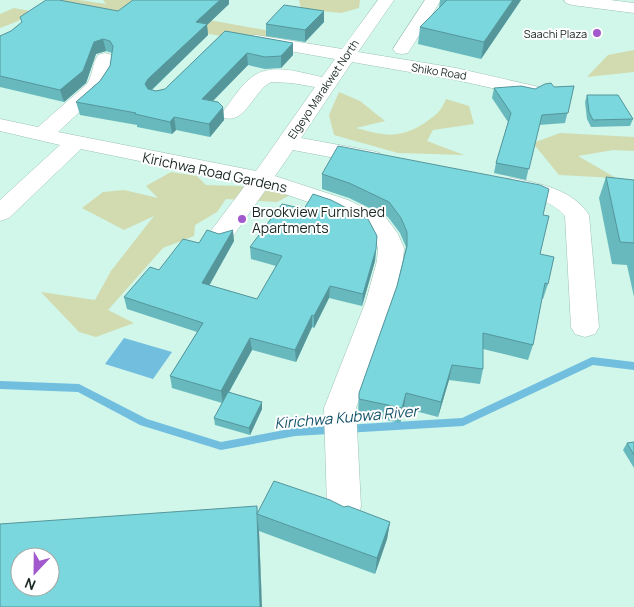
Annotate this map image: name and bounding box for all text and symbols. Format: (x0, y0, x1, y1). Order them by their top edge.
place label: Saachi Plaza (524, 26, 587, 41)
marker: Saachi Plaza (591, 27, 603, 39)
street label: Elgeyo Marakwet North (284, 36, 362, 142)
street label: Shiko Road (410, 59, 468, 83)
street label: Kirichwa Road Gardens (141, 147, 289, 197)
place label: Brookview Furnished Apartments (252, 202, 385, 237)
marker: Brookview Furnished Apartments (236, 213, 248, 225)
water label: Kirichwa Kubwa River (274, 400, 421, 434)
north arrow (10, 547, 60, 597)
text: N (22, 574, 38, 595)

